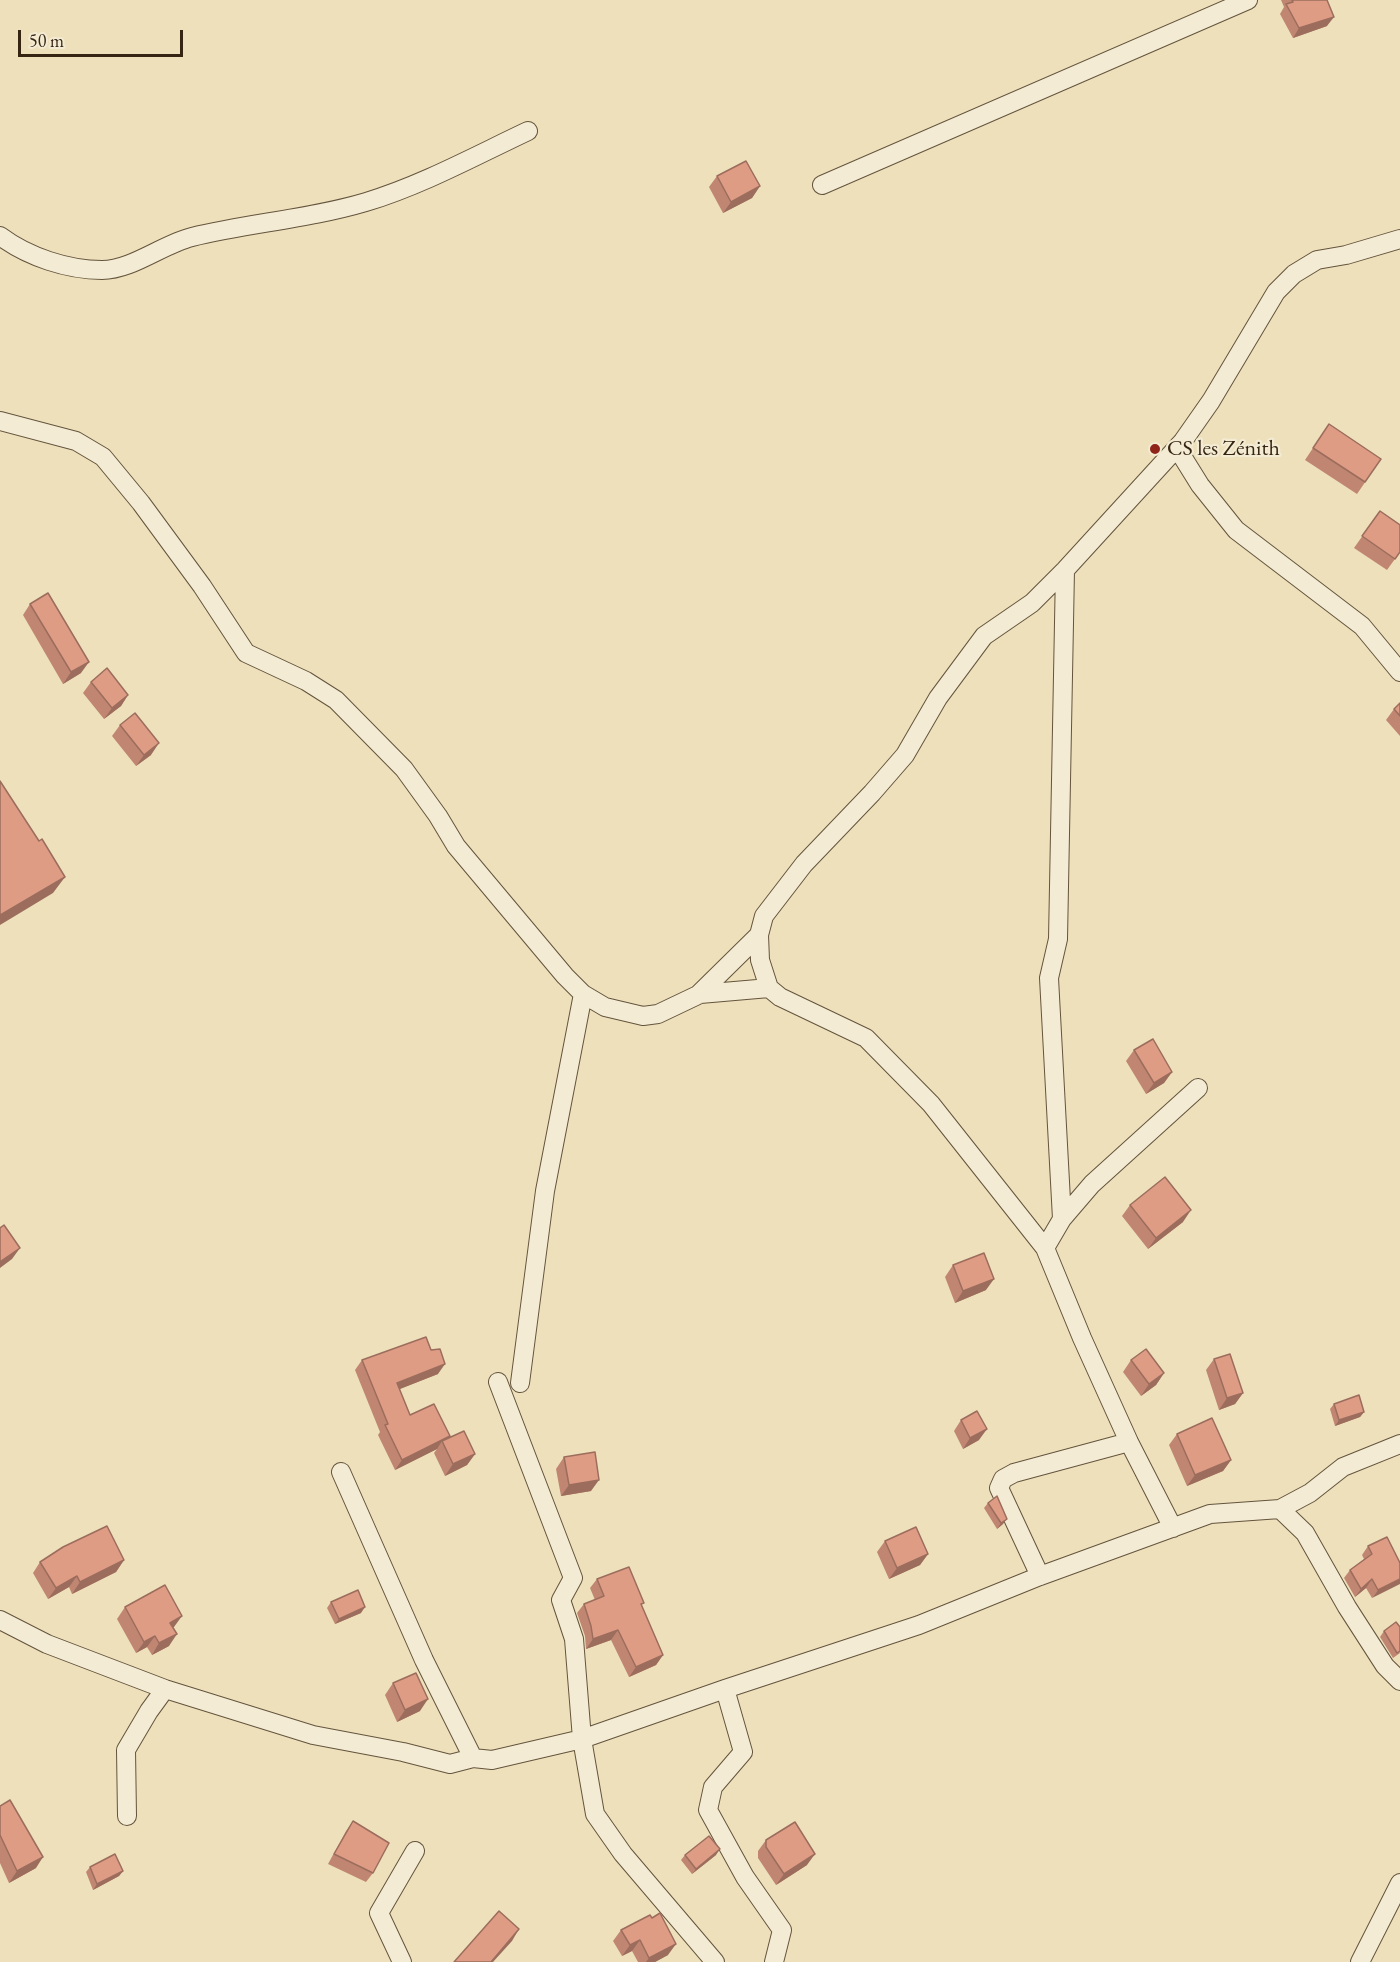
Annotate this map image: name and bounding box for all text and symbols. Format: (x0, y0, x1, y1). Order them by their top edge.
scale bar (21, 18, 186, 56)
text: 50 m (29, 29, 64, 52)
place label: CS les Zénith (1167, 436, 1280, 462)
marker: CS les Zénith (1148, 442, 1162, 456)

